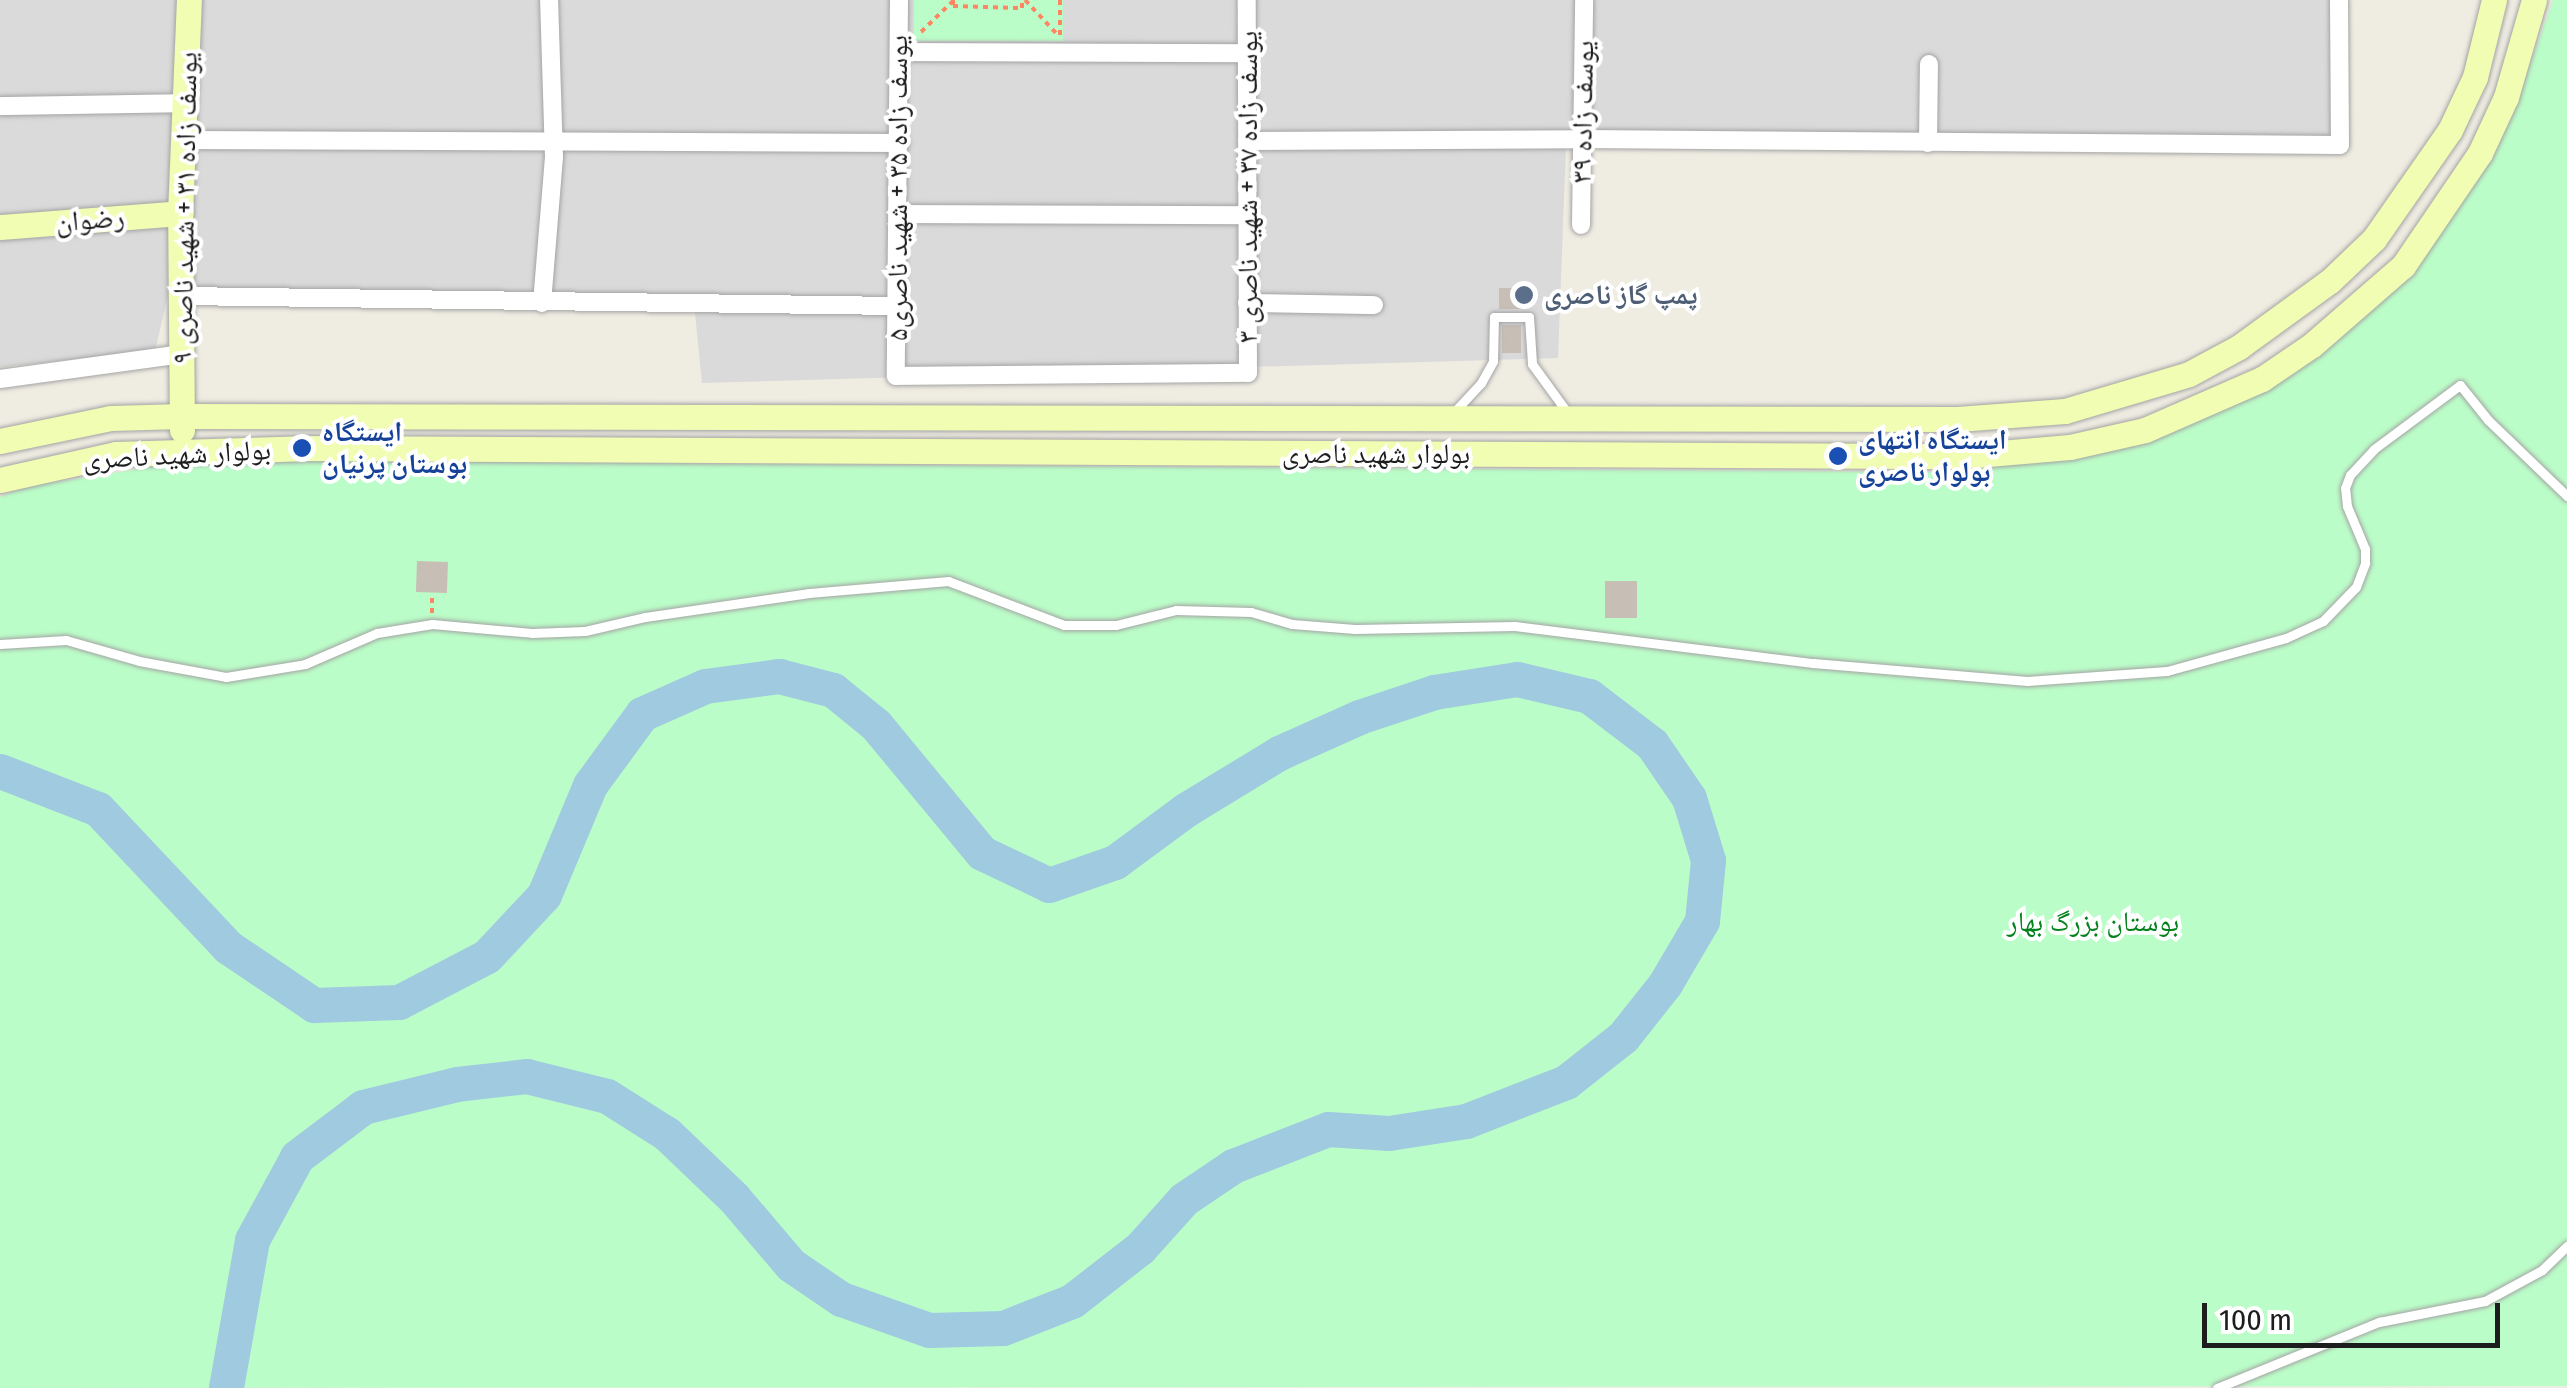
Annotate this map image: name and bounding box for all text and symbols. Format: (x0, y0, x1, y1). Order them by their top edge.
street label: یوسف زاده ۳۷ + شهید ناصری ۳ (1231, 31, 1265, 343)
street label: یوسف زاده ۳۵ + شهید ناصری۵ (881, 35, 915, 341)
street label: یوسف زاده ۳۹ (1565, 40, 1601, 184)
street label: یوسف زاده ۳۱ + شهید ناصری ۹ (165, 52, 205, 364)
street label: رضوان (54, 200, 126, 240)
place label: پمپ گاز ناصری (1544, 278, 1698, 312)
marker: پمپ گاز ناصری (1513, 284, 1535, 306)
place label: ایستگاه بوستان پرنیان (322, 415, 467, 481)
place label: ایستگاه انتهای بولوار ناصری (1858, 423, 2007, 489)
street label: بولوار شهید ناصری (82, 433, 272, 477)
marker: ایستگاه بوستان پرنیان (291, 437, 313, 459)
street label: بولوار شهید ناصری (1282, 437, 1470, 471)
marker: ایستگاه انتهای بولوار ناصری (1827, 445, 1849, 467)
park label: بوستان بزرگ بهار (2007, 905, 2179, 939)
scale bar (2207, 1283, 2504, 1345)
text: 100 m (2219, 1302, 2292, 1338)

